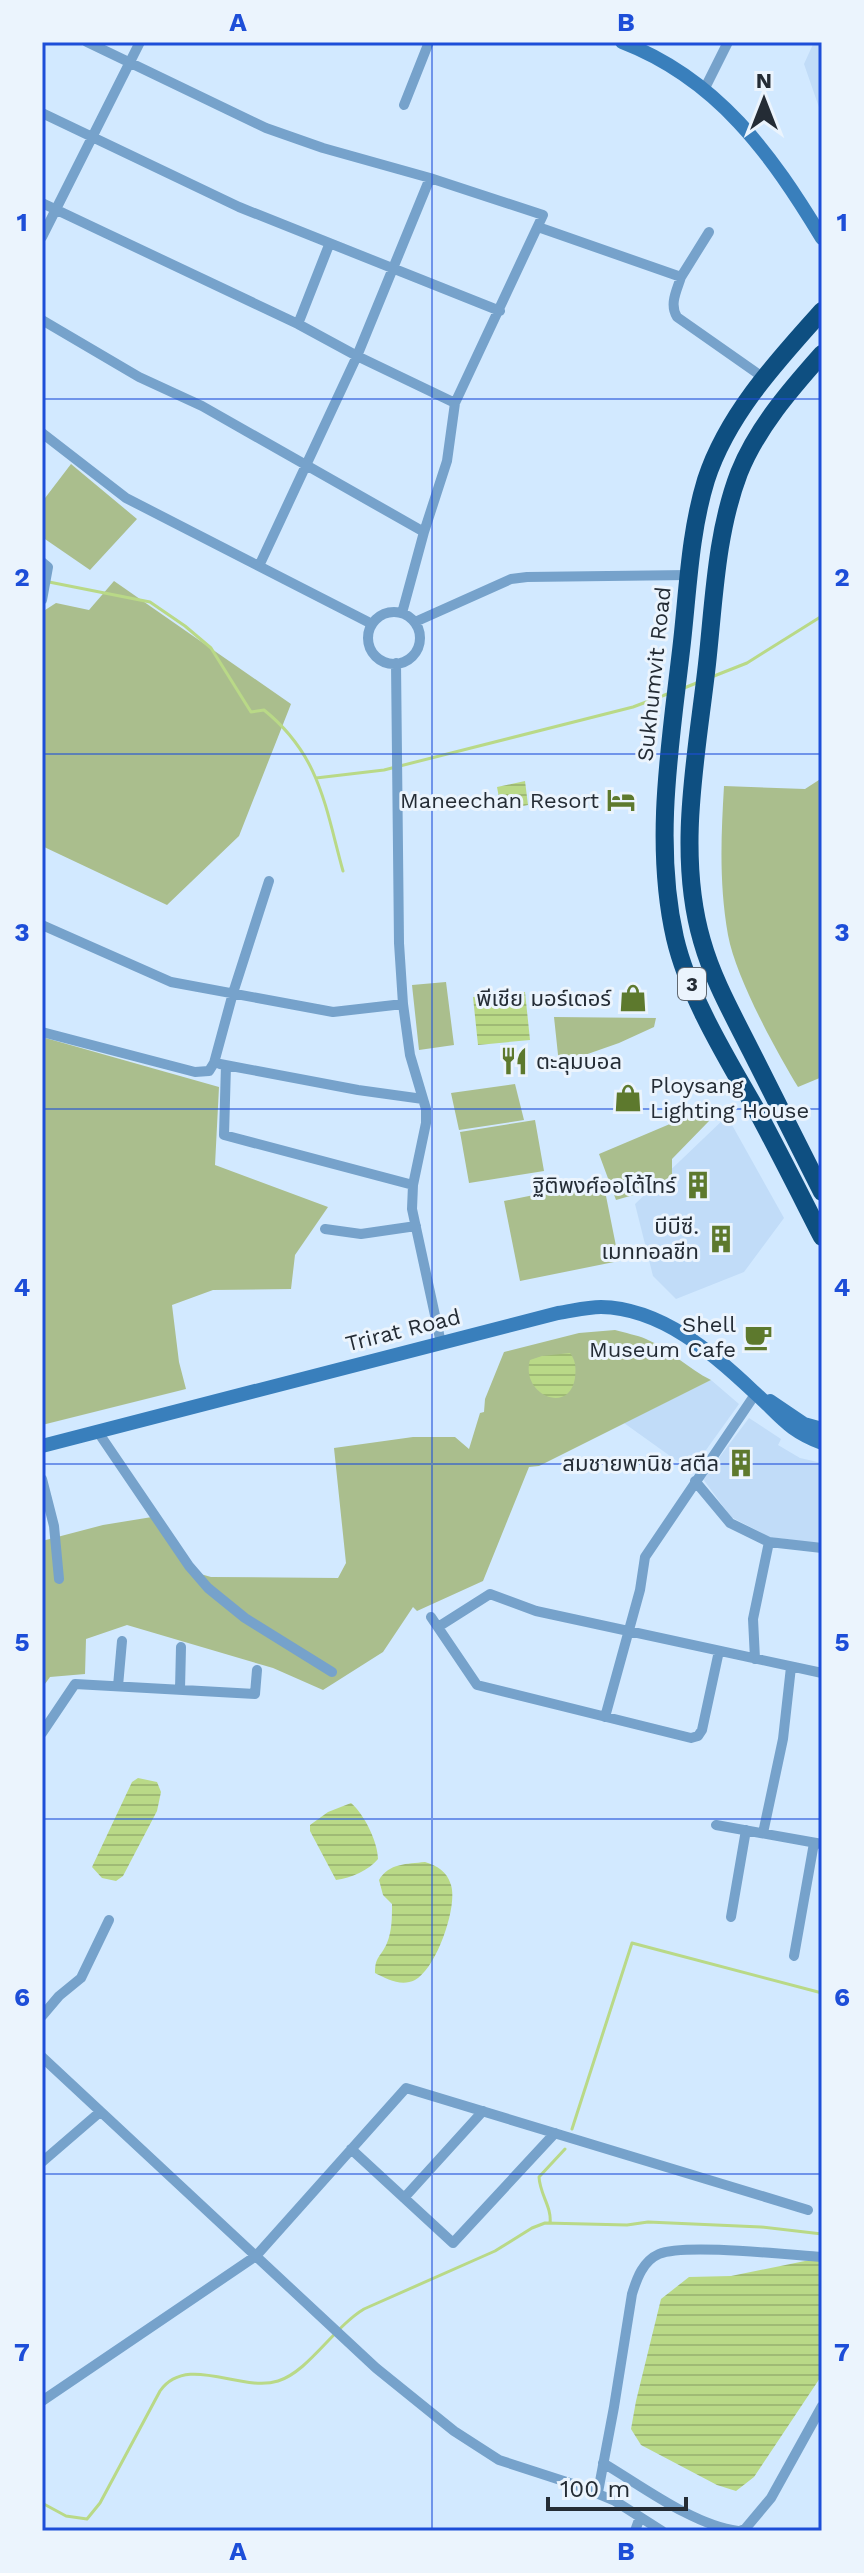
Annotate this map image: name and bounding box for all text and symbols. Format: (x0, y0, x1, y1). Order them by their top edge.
text: A (229, 7, 247, 37)
text: B (617, 7, 635, 37)
north arrow (724, 60, 804, 140)
text: N (756, 68, 772, 93)
text: 1 (16, 207, 28, 237)
text: 1 (836, 207, 848, 237)
text: 2 (14, 562, 30, 592)
text: 2 (834, 562, 850, 592)
street label: Sukhumvit Road (632, 585, 676, 763)
hotel icon: Maneechan Resort (606, 785, 636, 815)
place label: Maneechan Resort (400, 788, 599, 813)
text: 3 (14, 917, 30, 947)
text: 3 (834, 917, 850, 947)
road number: 3 (678, 968, 706, 1000)
shop icon: พีเชีย มอร์เตอร์ (618, 983, 648, 1013)
place label: พีเชีย มอร์เตอร์ (476, 986, 612, 1011)
restaurant icon: ตะลุมบอล (499, 1046, 529, 1076)
place label: ตะลุมบอล (536, 1049, 622, 1075)
place label: Ploysang Lighting House (650, 1073, 809, 1123)
shop icon: Ploysang Lighting House (613, 1083, 643, 1113)
building icon: ฐิติพงศ์ออโต้ไทร์ (683, 1170, 713, 1200)
place label: ฐิติพงศ์ออโต้ไทร์ (532, 1173, 677, 1198)
place label: บีบีซี. เมททอลชีท (602, 1214, 699, 1264)
building icon: บีบีซี. เมททอลชีท (706, 1224, 736, 1254)
text: 4 (14, 1272, 31, 1302)
text: 4 (834, 1272, 851, 1302)
street label: Trirat Road (343, 1304, 463, 1356)
place label: Shell Museum Cafe (589, 1312, 736, 1362)
cafe icon: Shell Museum Cafe (743, 1322, 773, 1352)
building icon: สมชายพานิช สตีล (726, 1448, 756, 1478)
place label: สมชายพานิช สตีล (562, 1451, 719, 1476)
text: 5 (14, 1627, 30, 1657)
text: 5 (834, 1627, 850, 1657)
text: 6 (14, 1982, 30, 2012)
text: 6 (834, 1982, 850, 2012)
text: 7 (14, 2337, 30, 2367)
text: 7 (834, 2337, 850, 2367)
scale bar (548, 2461, 686, 2511)
text: 100 m (560, 2475, 630, 2503)
text: A (229, 2536, 247, 2566)
text: B (617, 2536, 635, 2566)

